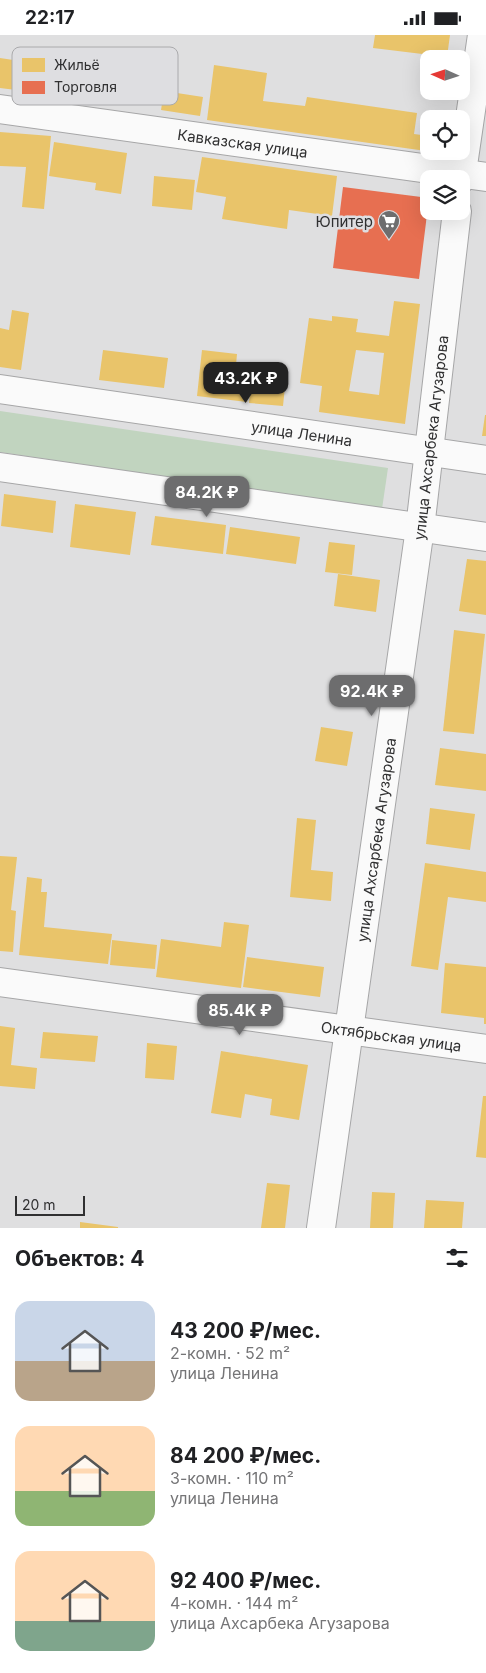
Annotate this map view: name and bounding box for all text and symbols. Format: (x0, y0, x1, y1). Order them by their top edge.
text: 22:17 (25, 6, 75, 29)
legend (12, 47, 178, 105)
north arrow (420, 50, 470, 100)
map controls (420, 50, 470, 220)
text: Жильё (54, 56, 100, 73)
text: Торговля (54, 78, 117, 95)
button: locate (420, 110, 470, 160)
street label: Кавказская улица (176, 124, 309, 161)
button: layers (420, 170, 470, 220)
supermarket icon: Юпитер (377, 209, 401, 240)
place label: Юпитер (315, 212, 373, 231)
street label: улица Ахсарбека Агузарова (409, 334, 452, 541)
pin: 43.2K ₽ (200, 361, 292, 404)
text: 43.2K ₽ (214, 368, 278, 388)
street label: улица Ленина (250, 416, 354, 450)
pin: 84.2K ₽ (161, 475, 253, 518)
text: 84.2K ₽ (175, 482, 239, 502)
pin: 92.4K ₽ (326, 675, 418, 717)
text: 92.4K ₽ (340, 681, 404, 701)
street label: улица Ахсарбека Агузарова (352, 736, 400, 943)
pin: 85.4K ₽ (194, 993, 286, 1036)
text: 85.4K ₽ (208, 1000, 272, 1020)
street label: Октябрьская улица (320, 1017, 463, 1055)
scale bar (15, 1193, 85, 1216)
text: 20 m (22, 1196, 56, 1213)
icon: filters (443, 1244, 471, 1272)
text: Объектов: 4 (15, 1246, 144, 1271)
text: 43 200 ₽/мес. (170, 1318, 321, 1343)
icon: home (55, 1321, 115, 1381)
text: 2-комн. · 52 m² (170, 1343, 290, 1363)
text: улица Ленина (170, 1363, 279, 1383)
text: 84 200 ₽/мес. (170, 1443, 321, 1468)
icon: home (55, 1446, 115, 1506)
text: 3-комн. · 110 m² (170, 1468, 294, 1488)
text: улица Ленина (170, 1488, 279, 1508)
text: 92 400 ₽/мес. (170, 1568, 321, 1593)
icon: home (55, 1571, 115, 1631)
text: 4-комн. · 144 m² (170, 1593, 298, 1613)
text: улица Ахсарбека Агузарова (170, 1613, 390, 1633)

